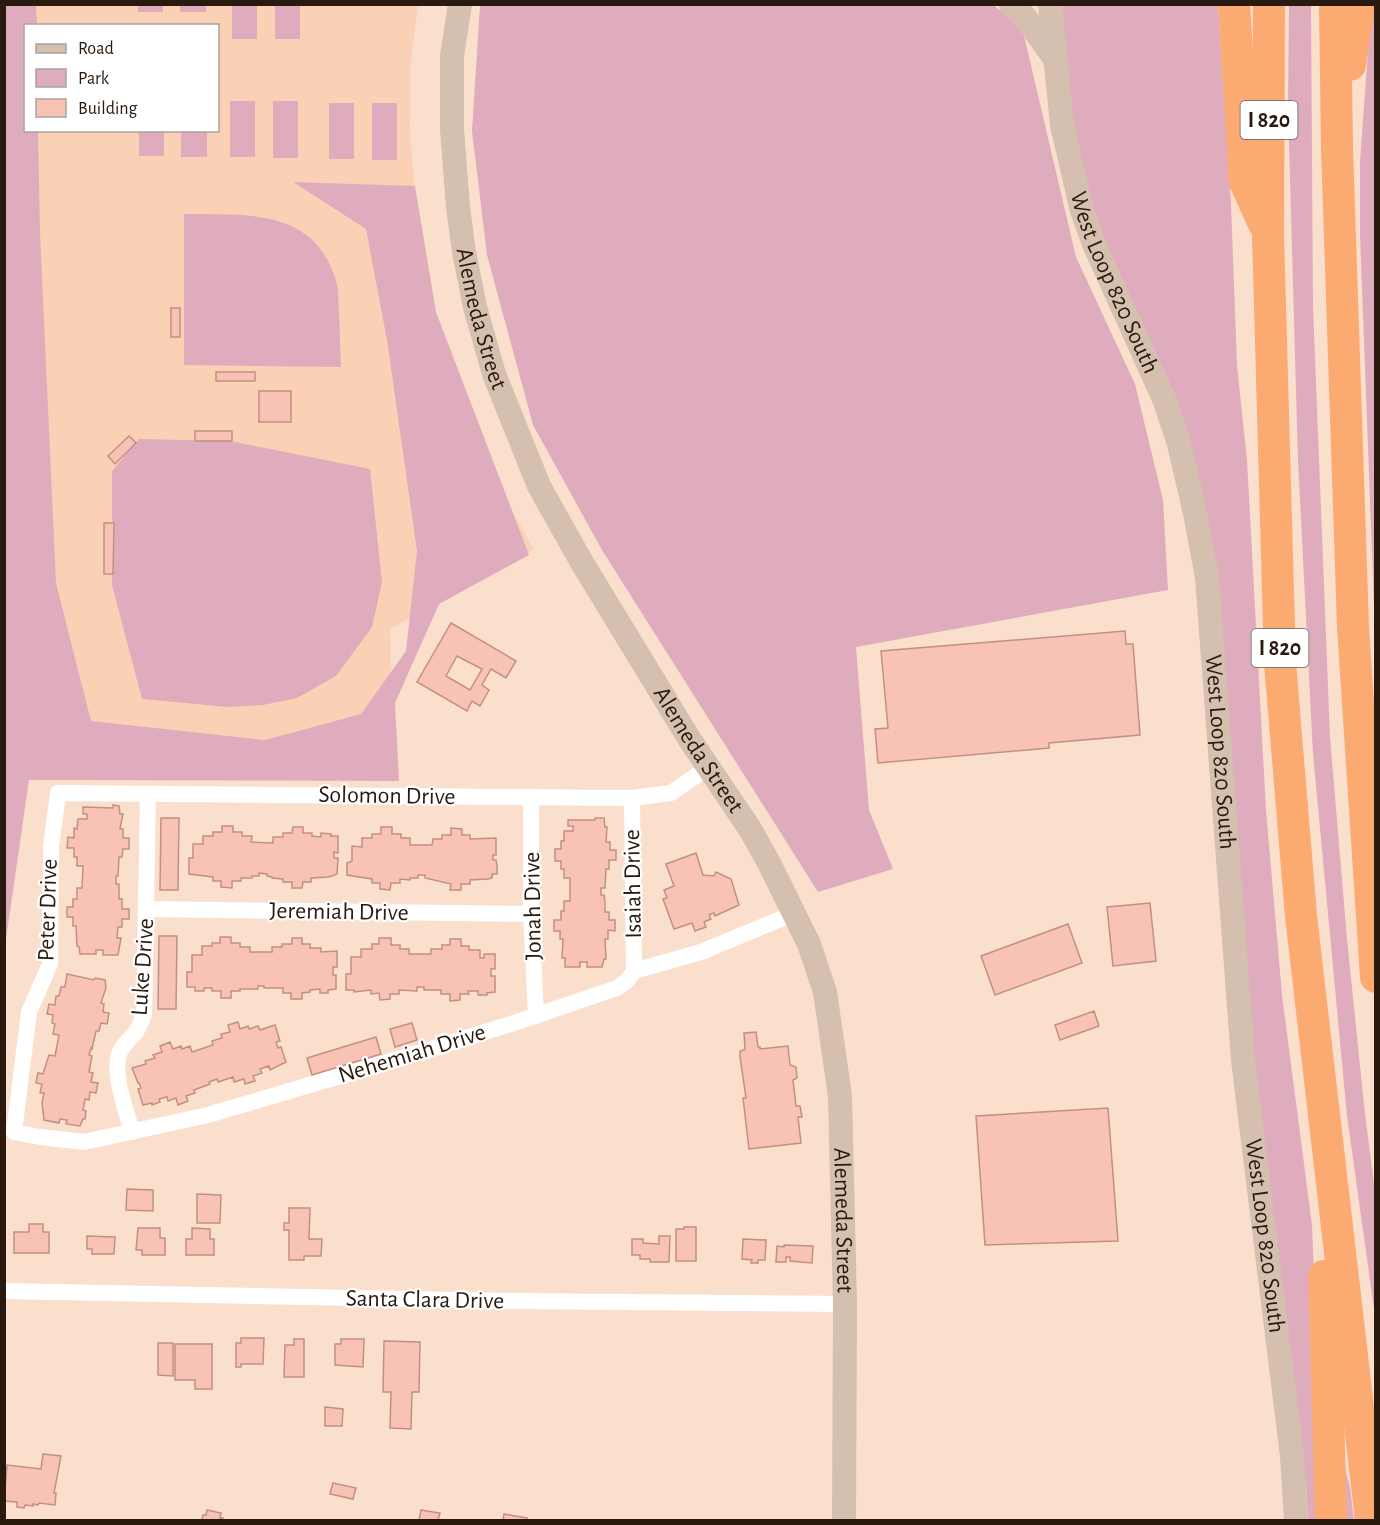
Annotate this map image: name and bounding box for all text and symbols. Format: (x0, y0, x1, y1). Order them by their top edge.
legend (24, 24, 219, 132)
text: Road (78, 40, 114, 58)
text: Park (78, 70, 110, 88)
text: Building (78, 100, 138, 118)
road number: I 820 (1240, 101, 1298, 139)
street label: West Loop 820 South (1066, 189, 1163, 377)
street label: Alemeda Street (451, 246, 511, 393)
road number: I 820 (1252, 629, 1308, 667)
street label: West Loop 820 South (1201, 654, 1239, 850)
street label: Alemeda Street (649, 683, 748, 818)
street label: Solomon Drive (318, 783, 456, 809)
street label: Isaiah Drive (620, 829, 646, 939)
street label: Jonah Drive (520, 852, 546, 960)
street label: Peter Drive (34, 858, 62, 962)
street label: Jeremiah Drive (269, 899, 409, 925)
street label: Luke Drive (128, 917, 158, 1017)
street label: Nehemiah Drive (335, 1020, 489, 1088)
street label: West Loop 820 South (1241, 1137, 1289, 1334)
street label: Alemeda Street (829, 1148, 857, 1294)
street label: Santa Clara Drive (346, 1287, 504, 1313)

